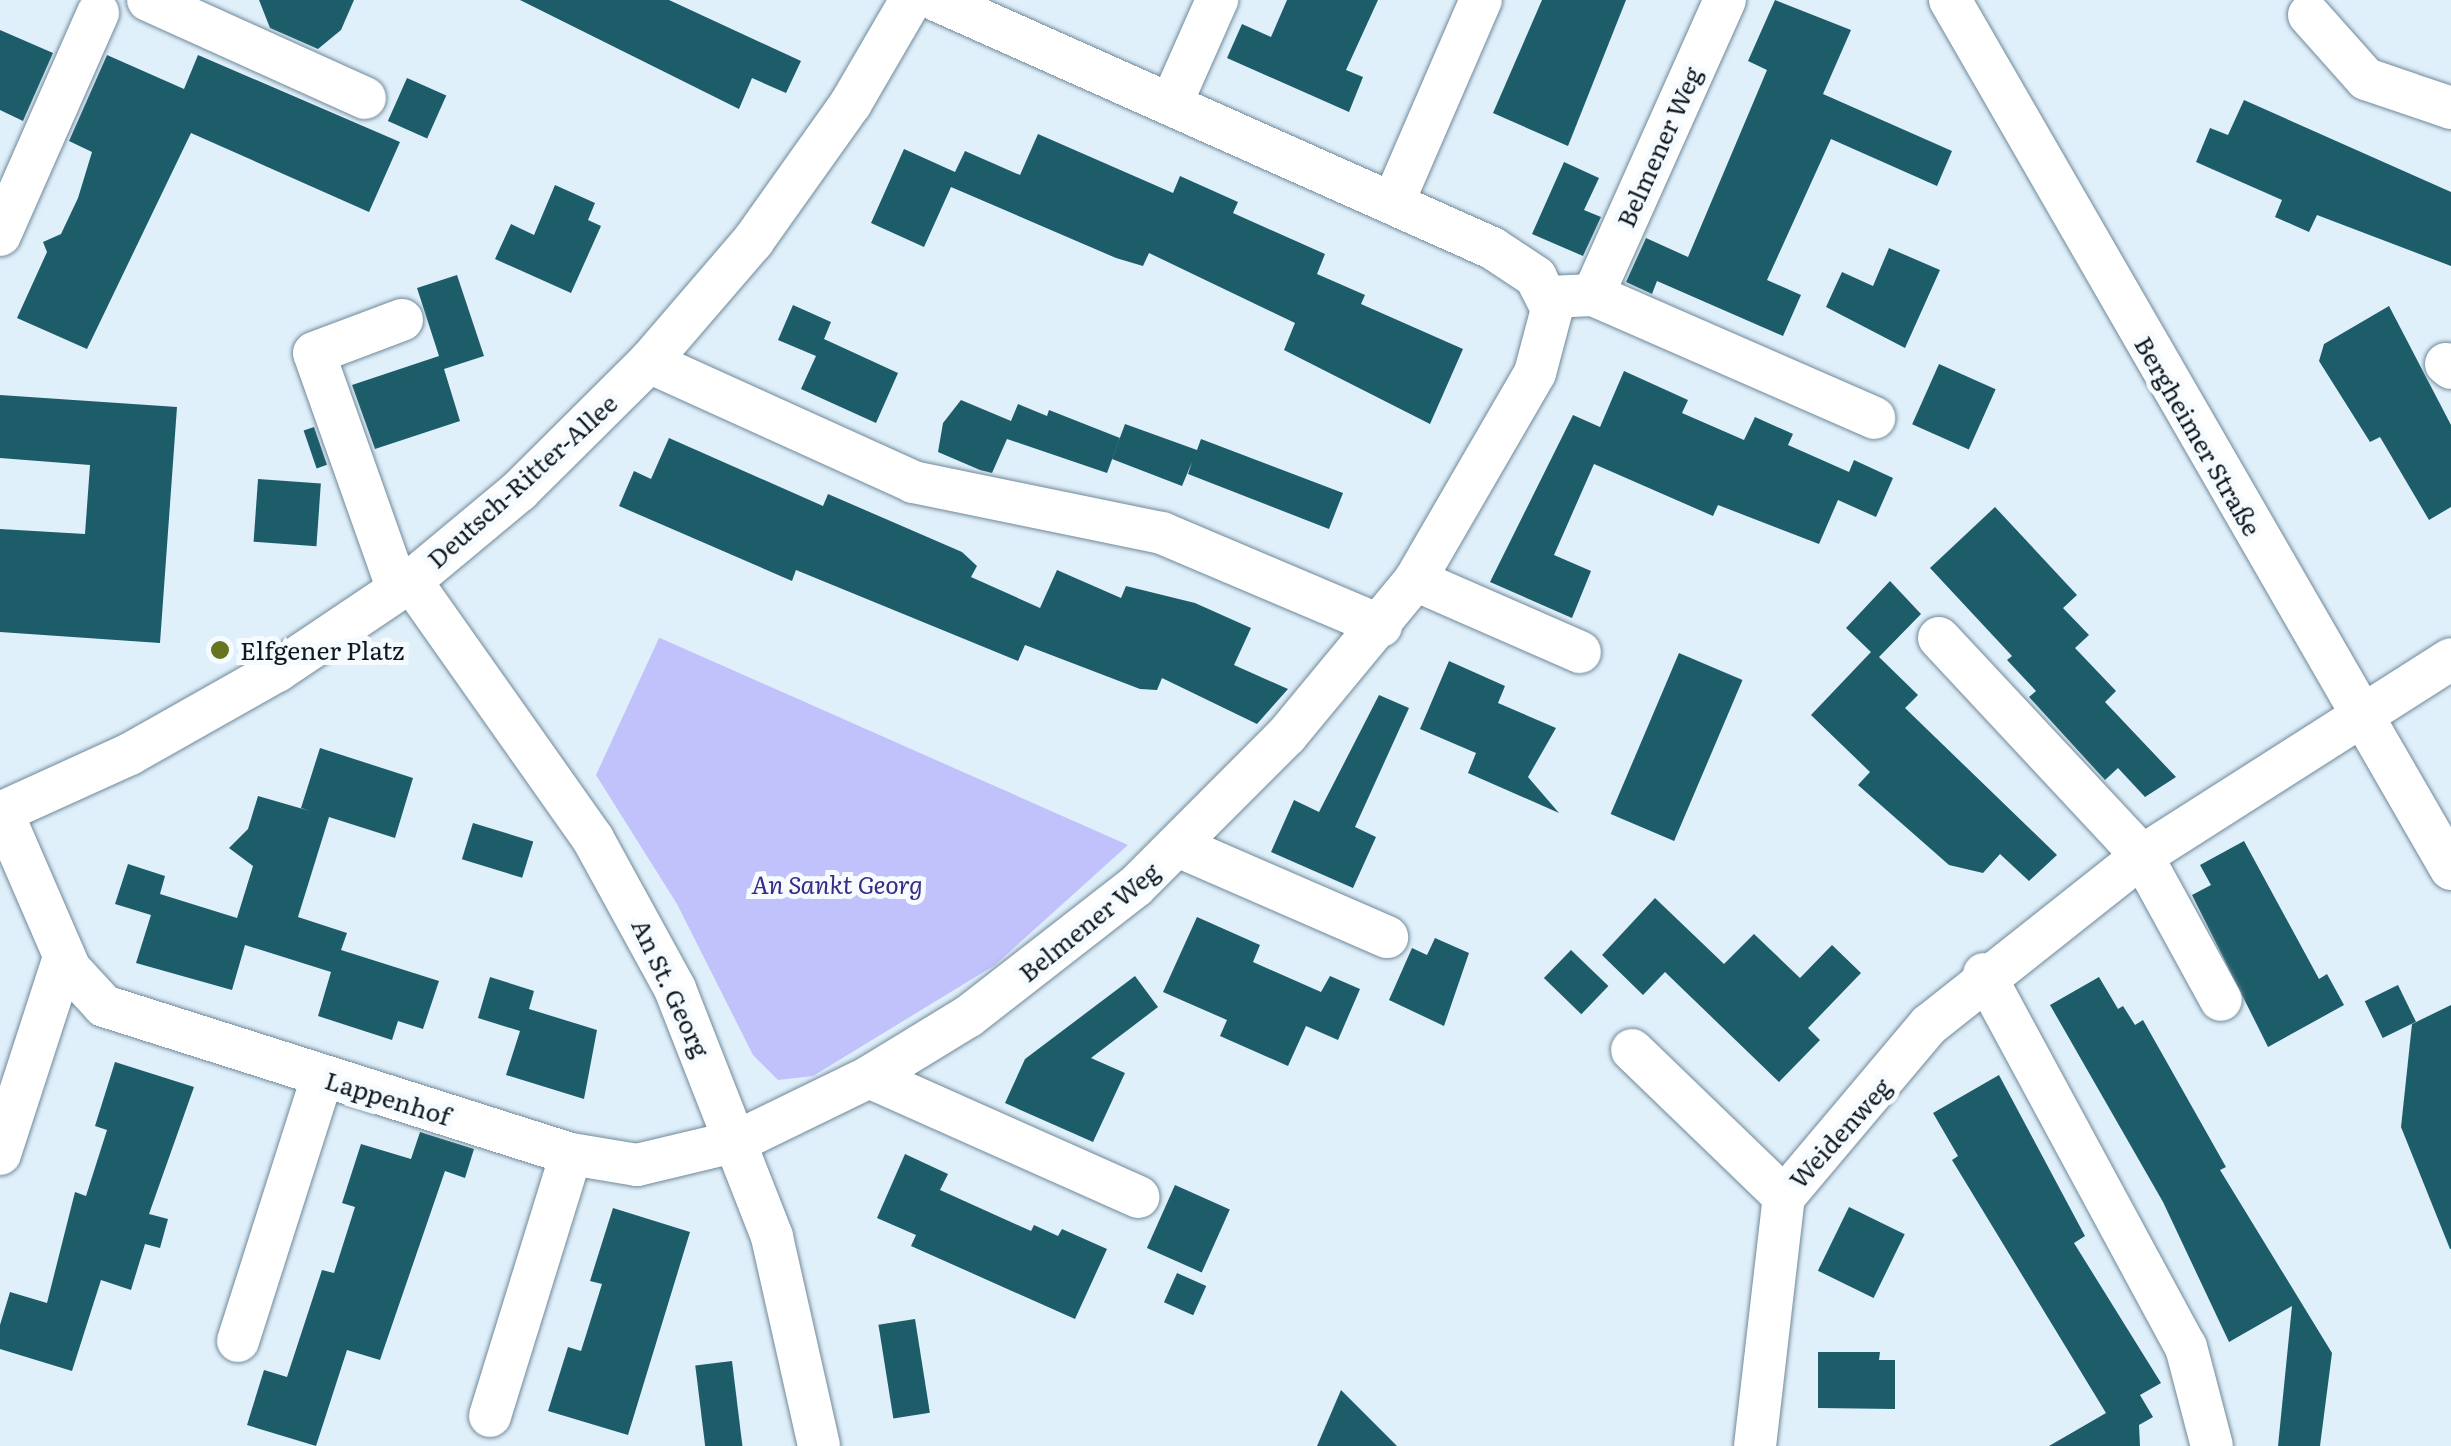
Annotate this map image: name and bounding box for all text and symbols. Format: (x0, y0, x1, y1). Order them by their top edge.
street label: Belmener Weg (1610, 62, 1708, 232)
street label: Bergheimer Straße (2129, 331, 2267, 541)
street label: Deutsch-Ritter-Allee (421, 388, 623, 574)
place label: Elfgener Platz (240, 635, 404, 665)
marker: Elfgener Platz (209, 639, 231, 661)
street label: Belmener Weg (1013, 856, 1165, 988)
park label: An Sankt Georg (751, 869, 923, 899)
street label: An St. Georg (626, 914, 716, 1062)
street label: Lappenhof (322, 1065, 454, 1131)
street label: Weidenweg (1783, 1072, 1897, 1194)

